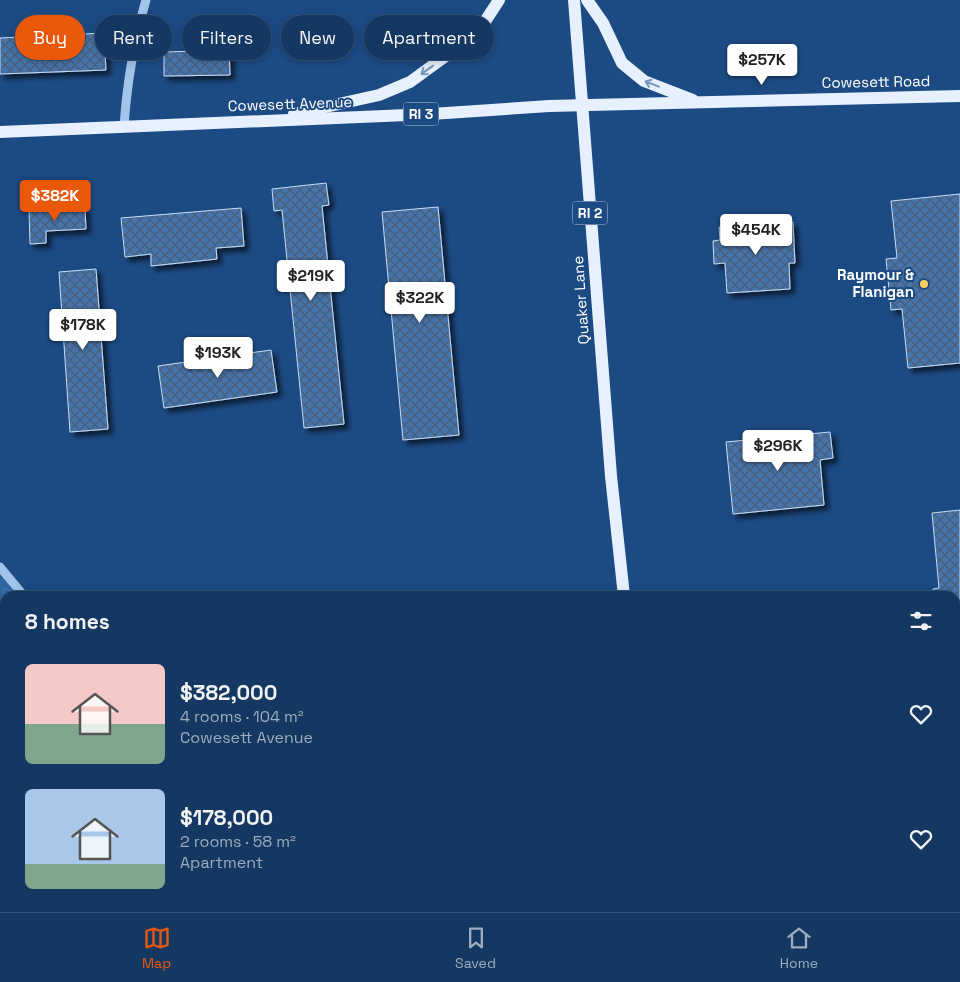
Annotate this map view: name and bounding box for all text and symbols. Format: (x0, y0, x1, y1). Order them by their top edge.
chip: Buy (15, 15, 85, 60)
chip: Rent (95, 15, 172, 60)
chip: Filters (182, 15, 271, 60)
chip: New (281, 15, 354, 60)
chip: Apartment (364, 15, 494, 60)
pin: $257K (727, 44, 797, 86)
text: $257K (738, 49, 786, 70)
one-way arrow (420, 65, 434, 75)
street label: Cowesett Road (821, 71, 931, 92)
one-way arrow (645, 79, 660, 88)
street label: Cowesett Avenue (227, 92, 353, 115)
road number: RI 3 (404, 102, 438, 126)
pin: $382K (20, 180, 90, 222)
text: $382K (31, 185, 79, 206)
road number: RI 2 (572, 202, 608, 224)
pin: $454K (721, 214, 791, 256)
text: $454K (731, 219, 781, 240)
street label: Quaker Lane (568, 255, 593, 345)
pin: $219K (276, 260, 346, 302)
text: $219K (288, 265, 334, 286)
place label: Raymour & Flanigan (837, 265, 914, 301)
marker: Raymour & Flanigan (918, 278, 930, 290)
pin: $322K (385, 282, 455, 324)
text: $322K (396, 287, 444, 308)
pin: $178K (48, 308, 118, 351)
text: $178K (60, 314, 106, 335)
pin: $193K (183, 336, 253, 379)
text: $193K (195, 342, 241, 363)
pin: $296K (743, 430, 813, 472)
text: $296K (754, 435, 802, 456)
icon: filters (907, 607, 935, 635)
text: 8 homes (25, 608, 110, 635)
text: $382,000 (180, 679, 277, 706)
icon: home (65, 684, 125, 744)
icon: heart (907, 700, 935, 728)
text: 4 rooms · 104 m² (180, 706, 304, 727)
text: Cowesett Avenue (180, 727, 313, 748)
text: $178,000 (180, 804, 273, 831)
icon: home (65, 809, 125, 869)
icon: heart (907, 825, 935, 853)
text: 2 rooms · 58 m² (180, 831, 296, 852)
text: Apartment (180, 852, 263, 873)
tab: Map (142, 924, 171, 972)
tab: Saved (455, 924, 496, 972)
tab: Home (780, 924, 818, 972)

